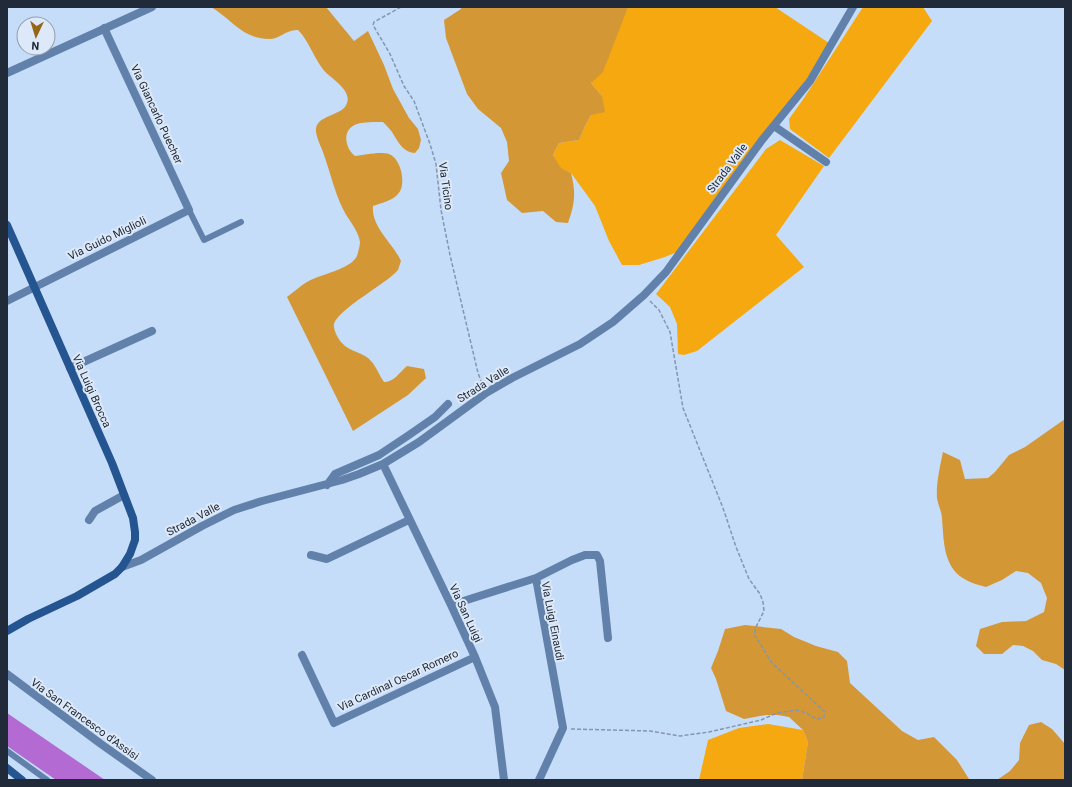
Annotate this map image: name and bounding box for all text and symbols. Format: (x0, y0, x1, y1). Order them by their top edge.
north arrow (16, 16, 56, 56)
text: N (31, 39, 40, 52)
street label: Via Giancarlo Puecher (128, 63, 185, 166)
street label: Strada Valle (705, 141, 750, 196)
street label: Via Ticino (436, 161, 455, 211)
street label: Via Guido Miglioli (66, 214, 148, 263)
street label: Via Luigi Brocca (70, 353, 113, 430)
street label: Strada Valle (455, 363, 512, 405)
street label: Strada Valle (164, 500, 222, 539)
street label: Via Luigi Einaudi (538, 580, 567, 662)
street label: Via San Luigi (446, 582, 485, 645)
street label: Via Cardinal Oscar Romero (336, 647, 460, 714)
street label: Via San Francesco d'Assisi (28, 676, 141, 763)

